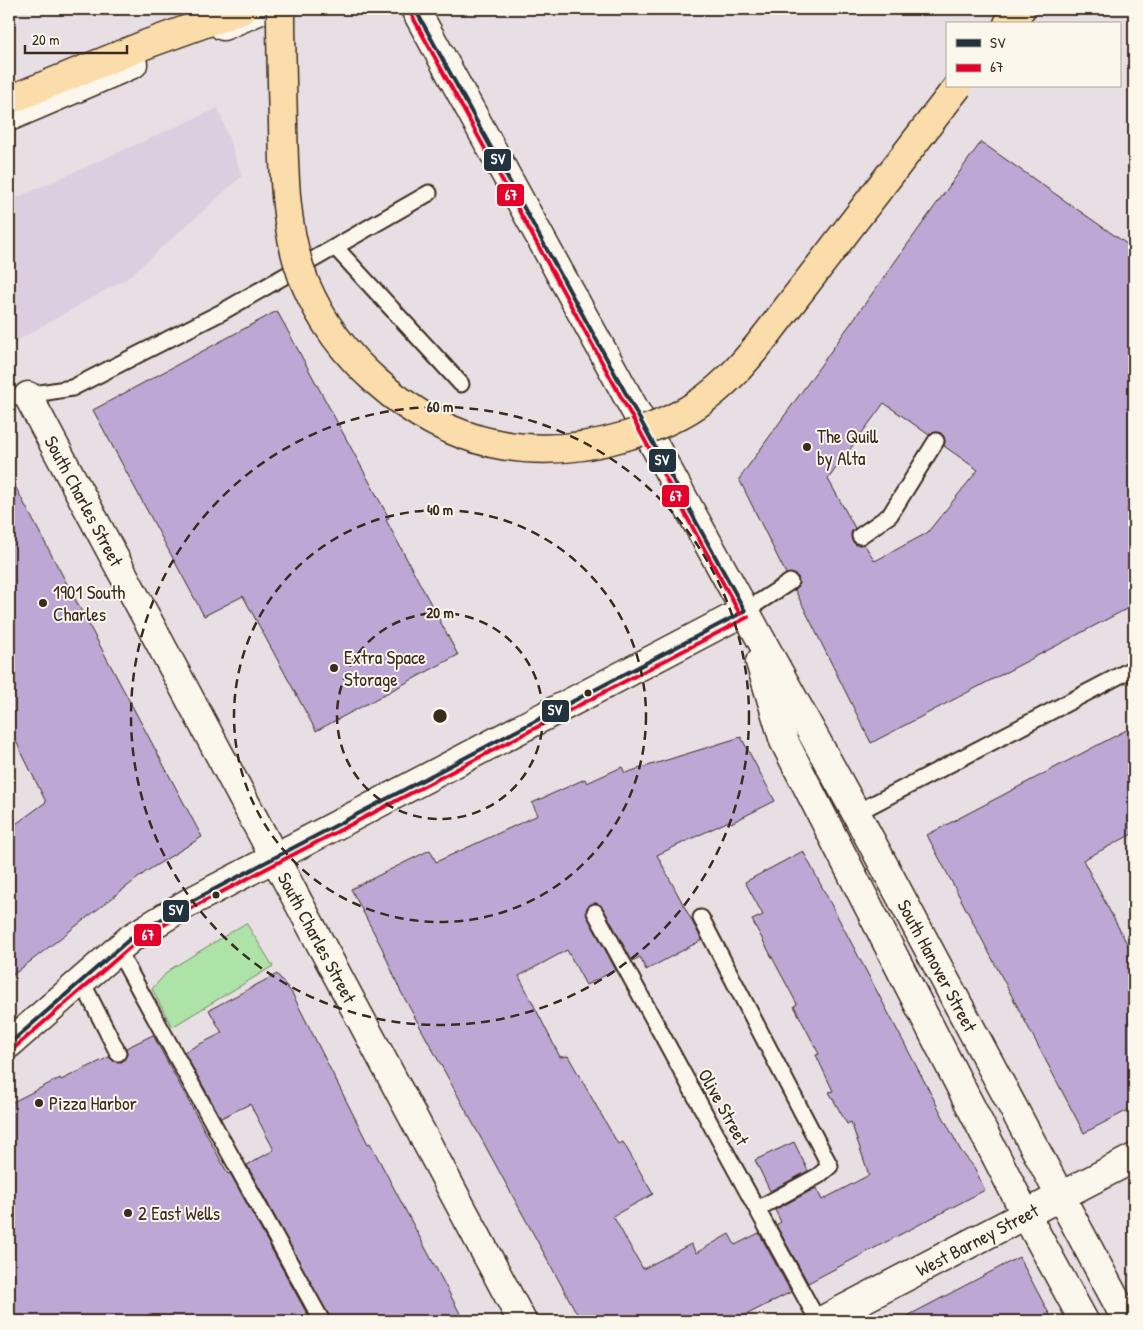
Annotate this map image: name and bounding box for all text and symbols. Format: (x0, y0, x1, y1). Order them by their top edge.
scale bar (25, 22, 128, 54)
legend (946, 22, 1120, 88)
text: 20 m (32, 29, 59, 50)
text: SV (990, 32, 1006, 53)
text: 67 (990, 56, 1003, 77)
line badge: SV (483, 148, 512, 172)
text: SV (491, 149, 506, 168)
line badge: 67 (496, 183, 525, 207)
text: 67 (505, 185, 517, 204)
text: 60 m (427, 396, 453, 417)
place label: The Quill by Alta (817, 423, 879, 471)
street label: South Charles Street (39, 431, 130, 571)
marker: The Quill by Alta (801, 441, 813, 453)
line badge: SV (648, 448, 677, 473)
text: SV (655, 450, 670, 469)
line badge: 67 (661, 484, 690, 508)
text: 67 (670, 486, 682, 505)
text: 40 m (427, 499, 453, 520)
place label: 1901 South Charles (53, 579, 125, 627)
marker: 1901 South Charles (37, 597, 49, 609)
text: 20 m (426, 602, 454, 623)
place label: Extra Space Storage (344, 644, 426, 692)
marker: Extra Space Storage (328, 662, 340, 674)
unlabelled marker (583, 688, 593, 698)
line badge: SV (541, 699, 570, 723)
text: SV (548, 700, 563, 719)
centre of rings (431, 707, 449, 725)
street label: South Charles Street (272, 868, 363, 1008)
unlabelled marker (211, 890, 221, 900)
street label: South Hanover Street (891, 895, 984, 1037)
line badge: SV (162, 899, 190, 923)
text: SV (169, 900, 184, 919)
line badge: 67 (133, 923, 162, 947)
text: 67 (142, 925, 154, 944)
street label: Olive Street (692, 1064, 756, 1150)
place label: Pizza Harbor (49, 1090, 138, 1116)
marker: Pizza Harbor (33, 1097, 45, 1109)
street label: West Barney Street (911, 1197, 1043, 1282)
place label: 2 East Wells (138, 1200, 220, 1226)
marker: 2 East Wells (122, 1207, 134, 1219)

